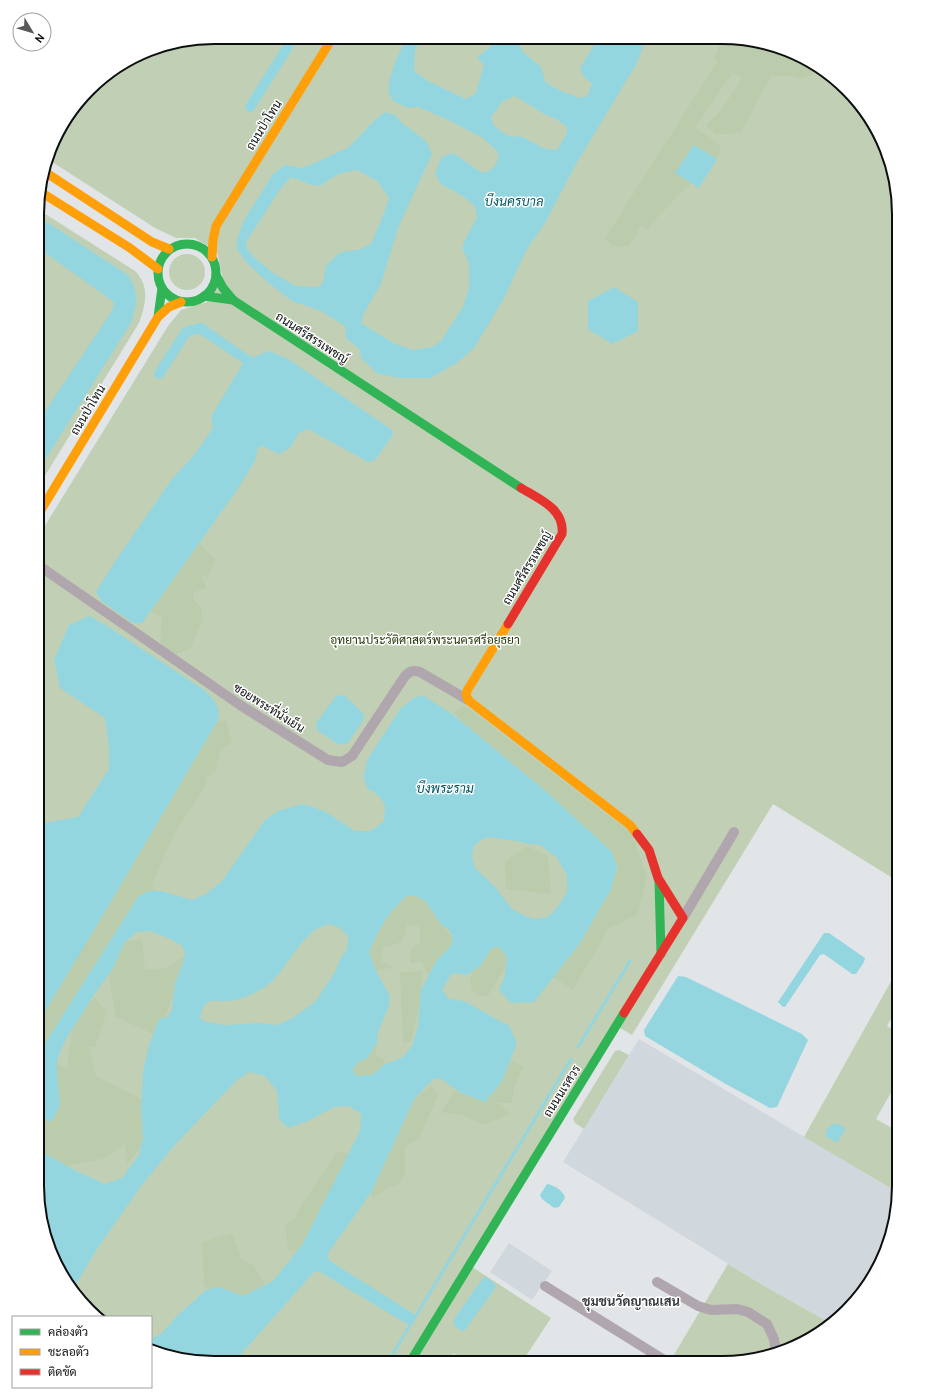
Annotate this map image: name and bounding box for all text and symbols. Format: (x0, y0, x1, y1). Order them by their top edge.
north arrow (12, 12, 52, 52)
text: N (32, 31, 48, 46)
street label: ถนนป่าโทน (242, 97, 285, 152)
water label: บึงนครบาล (485, 193, 543, 209)
street label: ถนนศรีสรรเพชญ์ (273, 309, 351, 367)
street label: ถนนป่าโทน (67, 382, 109, 438)
street label: ถนนศรีสรรเพชญ์ (499, 528, 555, 607)
park label: อุทยานประวัติศาสตร์พระนครศรีอยุธยา (330, 632, 520, 649)
street label: ซอยพระที่นั่งเย็น (231, 677, 310, 736)
water label: บึงพระราม (416, 780, 474, 796)
street label: ถนนนเรศวร (540, 1062, 584, 1120)
district label: ชุมชนวัดญาณเสน (582, 1293, 680, 1312)
legend (12, 1316, 152, 1388)
text: คล่องตัว (48, 1324, 88, 1339)
text: ชะลอตัว (48, 1344, 89, 1359)
text: ติดขัด (48, 1364, 77, 1379)

